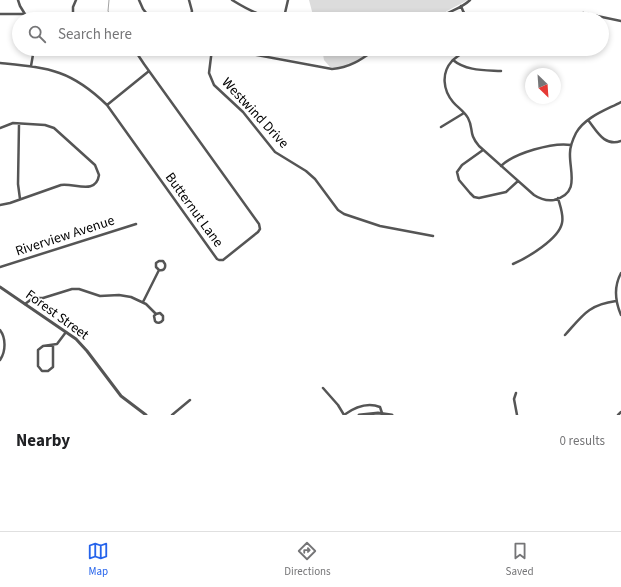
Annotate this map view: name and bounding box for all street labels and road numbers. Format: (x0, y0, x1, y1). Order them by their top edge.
street label: Westwind Drive (217, 73, 293, 153)
street label: Butternut Lane (160, 169, 228, 251)
street label: Riverview Avenue (13, 211, 117, 261)
street label: Forest Street (21, 285, 93, 345)

